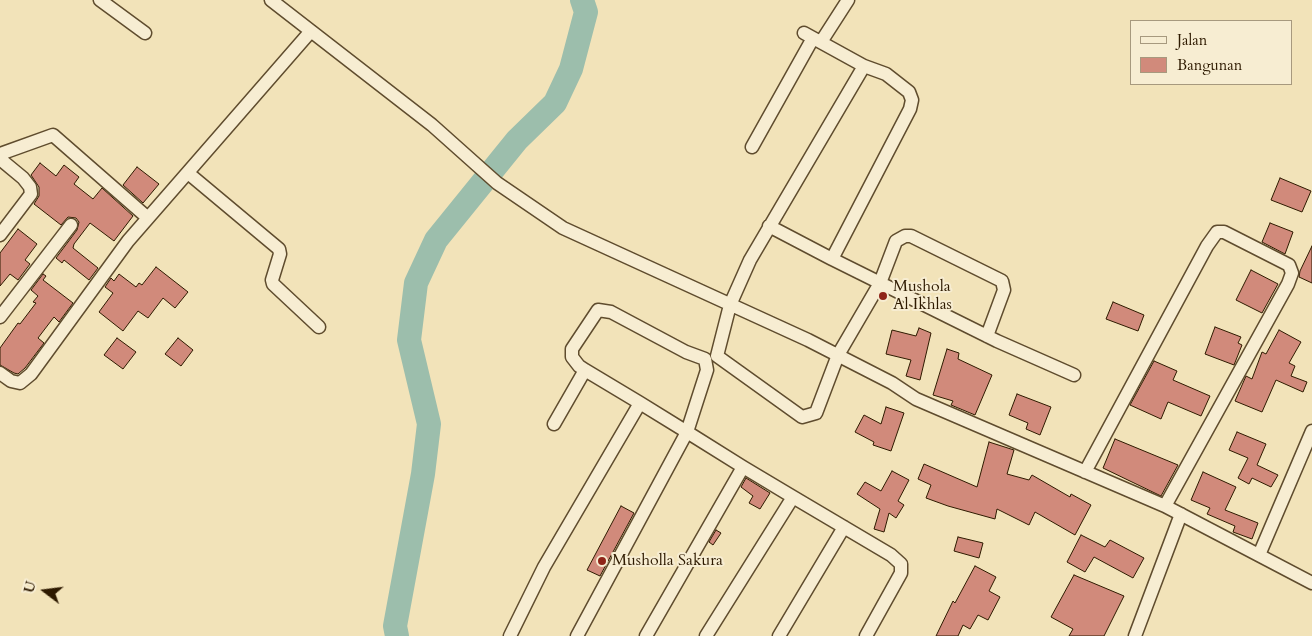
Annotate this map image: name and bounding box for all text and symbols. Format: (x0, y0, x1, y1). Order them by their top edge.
legend (1130, 20, 1292, 85)
text: Jalan (1177, 30, 1207, 50)
text: Bangunan (1177, 55, 1242, 75)
place label: Mushola Al Ikhlas (893, 277, 952, 315)
marker: Mushola Al Ikhlas (877, 290, 889, 302)
place label: Musholla Sakura (612, 551, 723, 571)
marker: Musholla Sakura (596, 555, 608, 567)
north arrow (20, 566, 70, 616)
text: U (19, 579, 41, 595)

